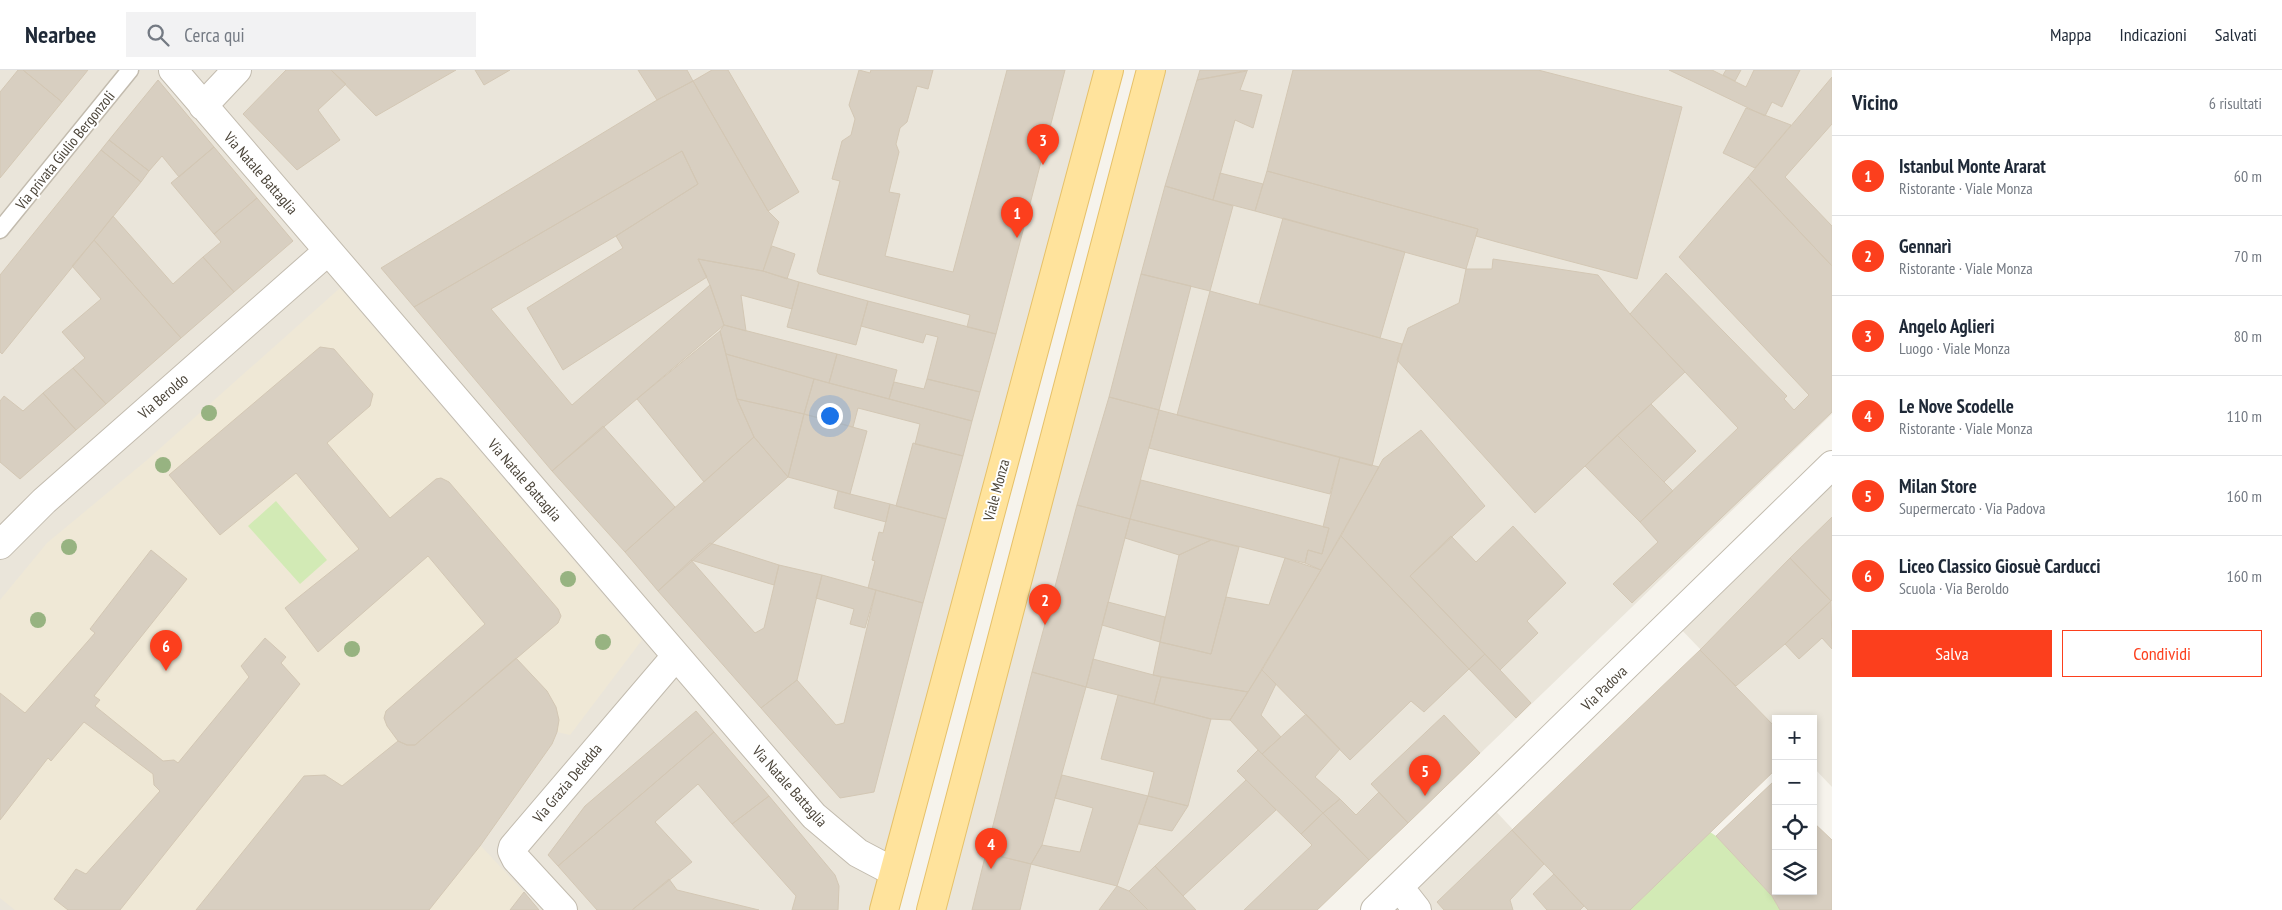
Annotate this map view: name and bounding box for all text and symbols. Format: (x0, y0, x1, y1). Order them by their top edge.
search box (126, 12, 476, 57)
text: Nearbee (25, 19, 96, 50)
icon: search (144, 21, 172, 49)
text: Cerca qui (184, 23, 245, 47)
text: Mappa (2050, 23, 2091, 46)
text: Indicazioni (2119, 23, 2187, 46)
text: Salvati (2215, 23, 2257, 46)
street label: Via privata Giulio Bergonzoli (11, 87, 119, 214)
text: Vicino (1852, 89, 1898, 116)
text: 6 risultati (2209, 93, 2262, 113)
pin: 3 (1027, 124, 1059, 165)
street label: Via Natale Battaglia (219, 127, 302, 218)
text: Istanbul Monte Ararat (1899, 154, 2046, 178)
text: 1 (1864, 166, 1872, 186)
text: 60 m (2234, 166, 2262, 186)
text: Ristorante · Viale Monza (1899, 178, 2033, 198)
pin: 1 (1001, 197, 1033, 238)
text: Gennarì (1899, 234, 1951, 258)
text: 2 (1864, 246, 1872, 266)
text: 70 m (2234, 246, 2262, 266)
text: Ristorante · Viale Monza (1899, 258, 2033, 278)
text: Angelo Aglieri (1899, 314, 1994, 338)
text: 3 (1864, 326, 1872, 346)
text: 80 m (2234, 326, 2262, 346)
text: Luogo · Viale Monza (1899, 338, 2010, 358)
street label: Via Beroldo (133, 369, 192, 423)
text: Le Nove Scodelle (1899, 394, 2014, 418)
your location (817, 403, 843, 429)
text: 4 (1864, 406, 1872, 426)
text: 110 m (2227, 406, 2262, 426)
text: Ristorante · Viale Monza (1899, 418, 2033, 438)
street label: Via Natale Battaglia (483, 434, 566, 525)
street label: Viale Monza (978, 457, 1013, 524)
text: Milan Store (1899, 474, 1977, 498)
text: 5 (1864, 486, 1872, 506)
text: 160 m (2227, 486, 2262, 506)
text: Supermercato · Via Padova (1899, 498, 2045, 518)
text: Liceo Classico Giosuè Carducci (1899, 554, 2101, 578)
text: 6 (1864, 566, 1872, 586)
text: 160 m (2227, 566, 2262, 586)
text: Scuola · Via Beroldo (1899, 578, 2009, 598)
pin: 2 (1029, 584, 1061, 625)
pin: 6 (150, 630, 182, 671)
button: Salva (1852, 630, 2052, 677)
button: Condividi (2062, 630, 2262, 677)
street label: Via Padova (1576, 662, 1631, 715)
map controls (1772, 715, 1817, 895)
button: + (1772, 715, 1817, 760)
street label: Via Grazia Deledda (528, 740, 606, 827)
street label: Via Natale Battaglia (748, 741, 832, 831)
pin: 5 (1409, 755, 1441, 796)
button: − (1772, 760, 1817, 805)
button: locate (1772, 805, 1817, 850)
pin: 4 (975, 828, 1007, 869)
button: layers (1772, 850, 1817, 895)

